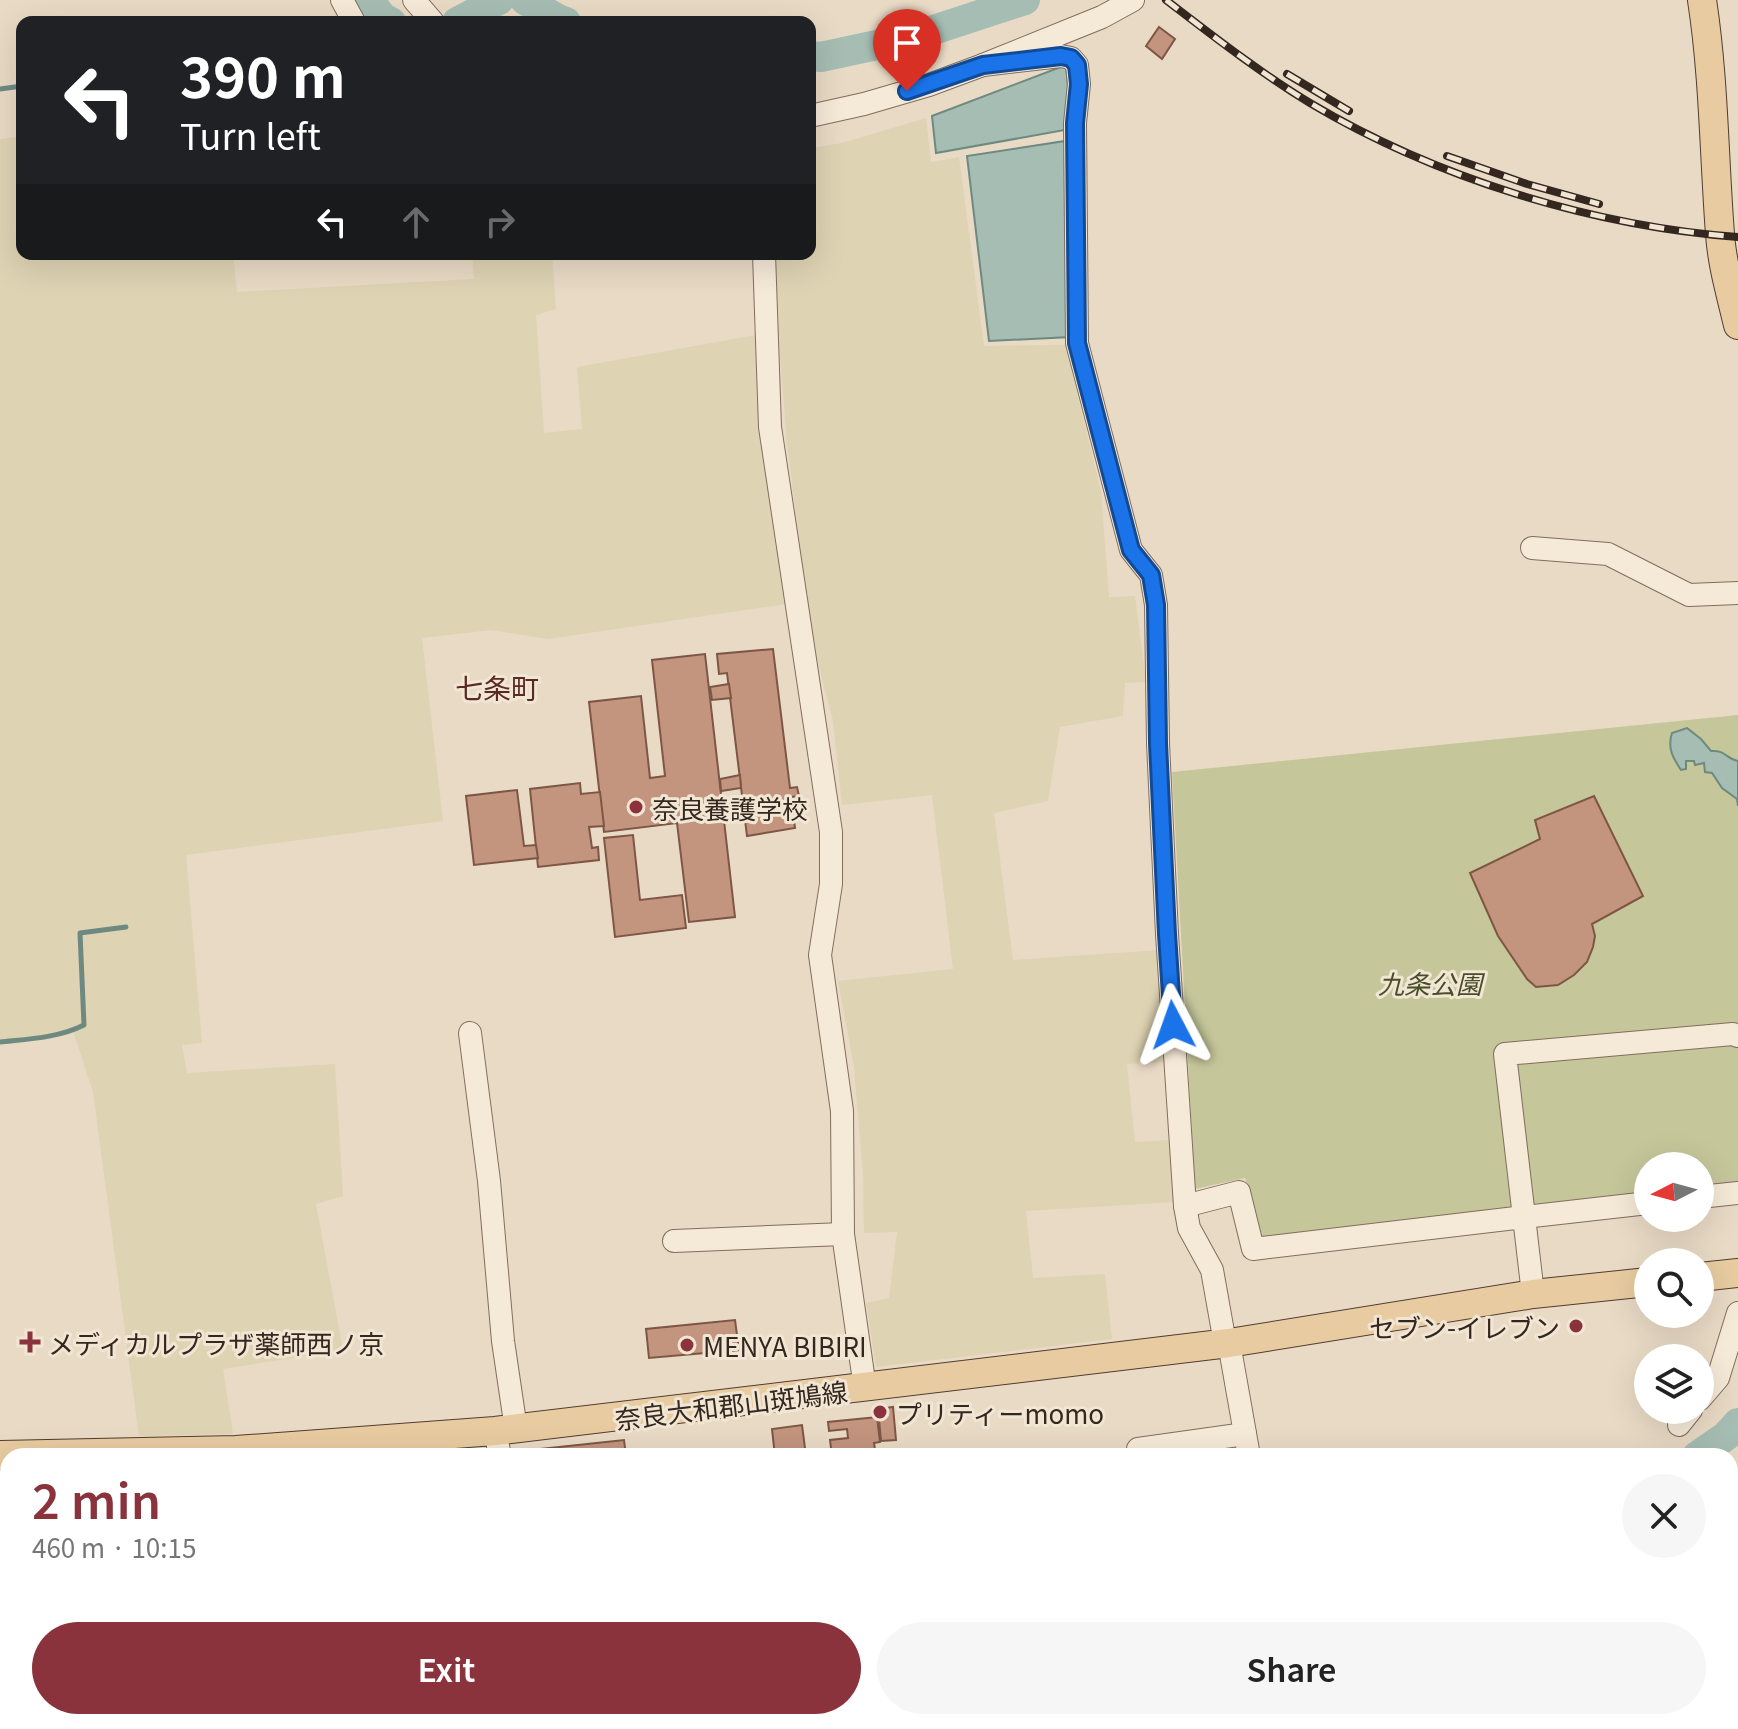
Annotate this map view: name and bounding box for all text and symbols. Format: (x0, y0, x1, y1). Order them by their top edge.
pin (873, 9, 941, 91)
icon: arrive (885, 21, 929, 65)
text: 390 m (180, 33, 346, 114)
icon: left (48, 48, 152, 152)
text: Turn left (180, 108, 321, 160)
icon: left (310, 200, 354, 244)
icon: ahead (394, 200, 438, 244)
icon: right (478, 200, 522, 244)
district label: 七条町 (455, 667, 539, 707)
place label: 奈良養護学校 (652, 789, 808, 826)
marker: 奈良養護学校 (627, 798, 645, 816)
park label: 九条公園 (1378, 964, 1486, 1001)
position arrow (1131, 983, 1215, 1067)
north arrow (1634, 1152, 1714, 1232)
map controls (1634, 1152, 1714, 1424)
button: search (1634, 1248, 1714, 1328)
place label: セブン-イレブン (1369, 1308, 1560, 1345)
marker: セブン-イレブン (1567, 1317, 1585, 1335)
place label: メディカルプラザ薬師西ノ京 (48, 1324, 384, 1361)
place label: MENYA BIBIRI (703, 1327, 867, 1364)
marker: メディカルプラザ薬師西ノ京 (19, 1331, 41, 1353)
marker: MENYA BIBIRI (678, 1336, 696, 1354)
button: layers (1634, 1344, 1714, 1424)
street label: 奈良大和郡山斑鳩線 (613, 1371, 849, 1437)
place label: プリティーmomo (896, 1394, 1104, 1431)
marker: プリティーmomo (871, 1403, 889, 1421)
text: 2 min (32, 1463, 161, 1533)
button: close (1622, 1474, 1706, 1558)
text: 460 m · 10:15 (32, 1528, 196, 1565)
button: Exit (32, 1622, 861, 1714)
button: Share (877, 1622, 1706, 1714)

